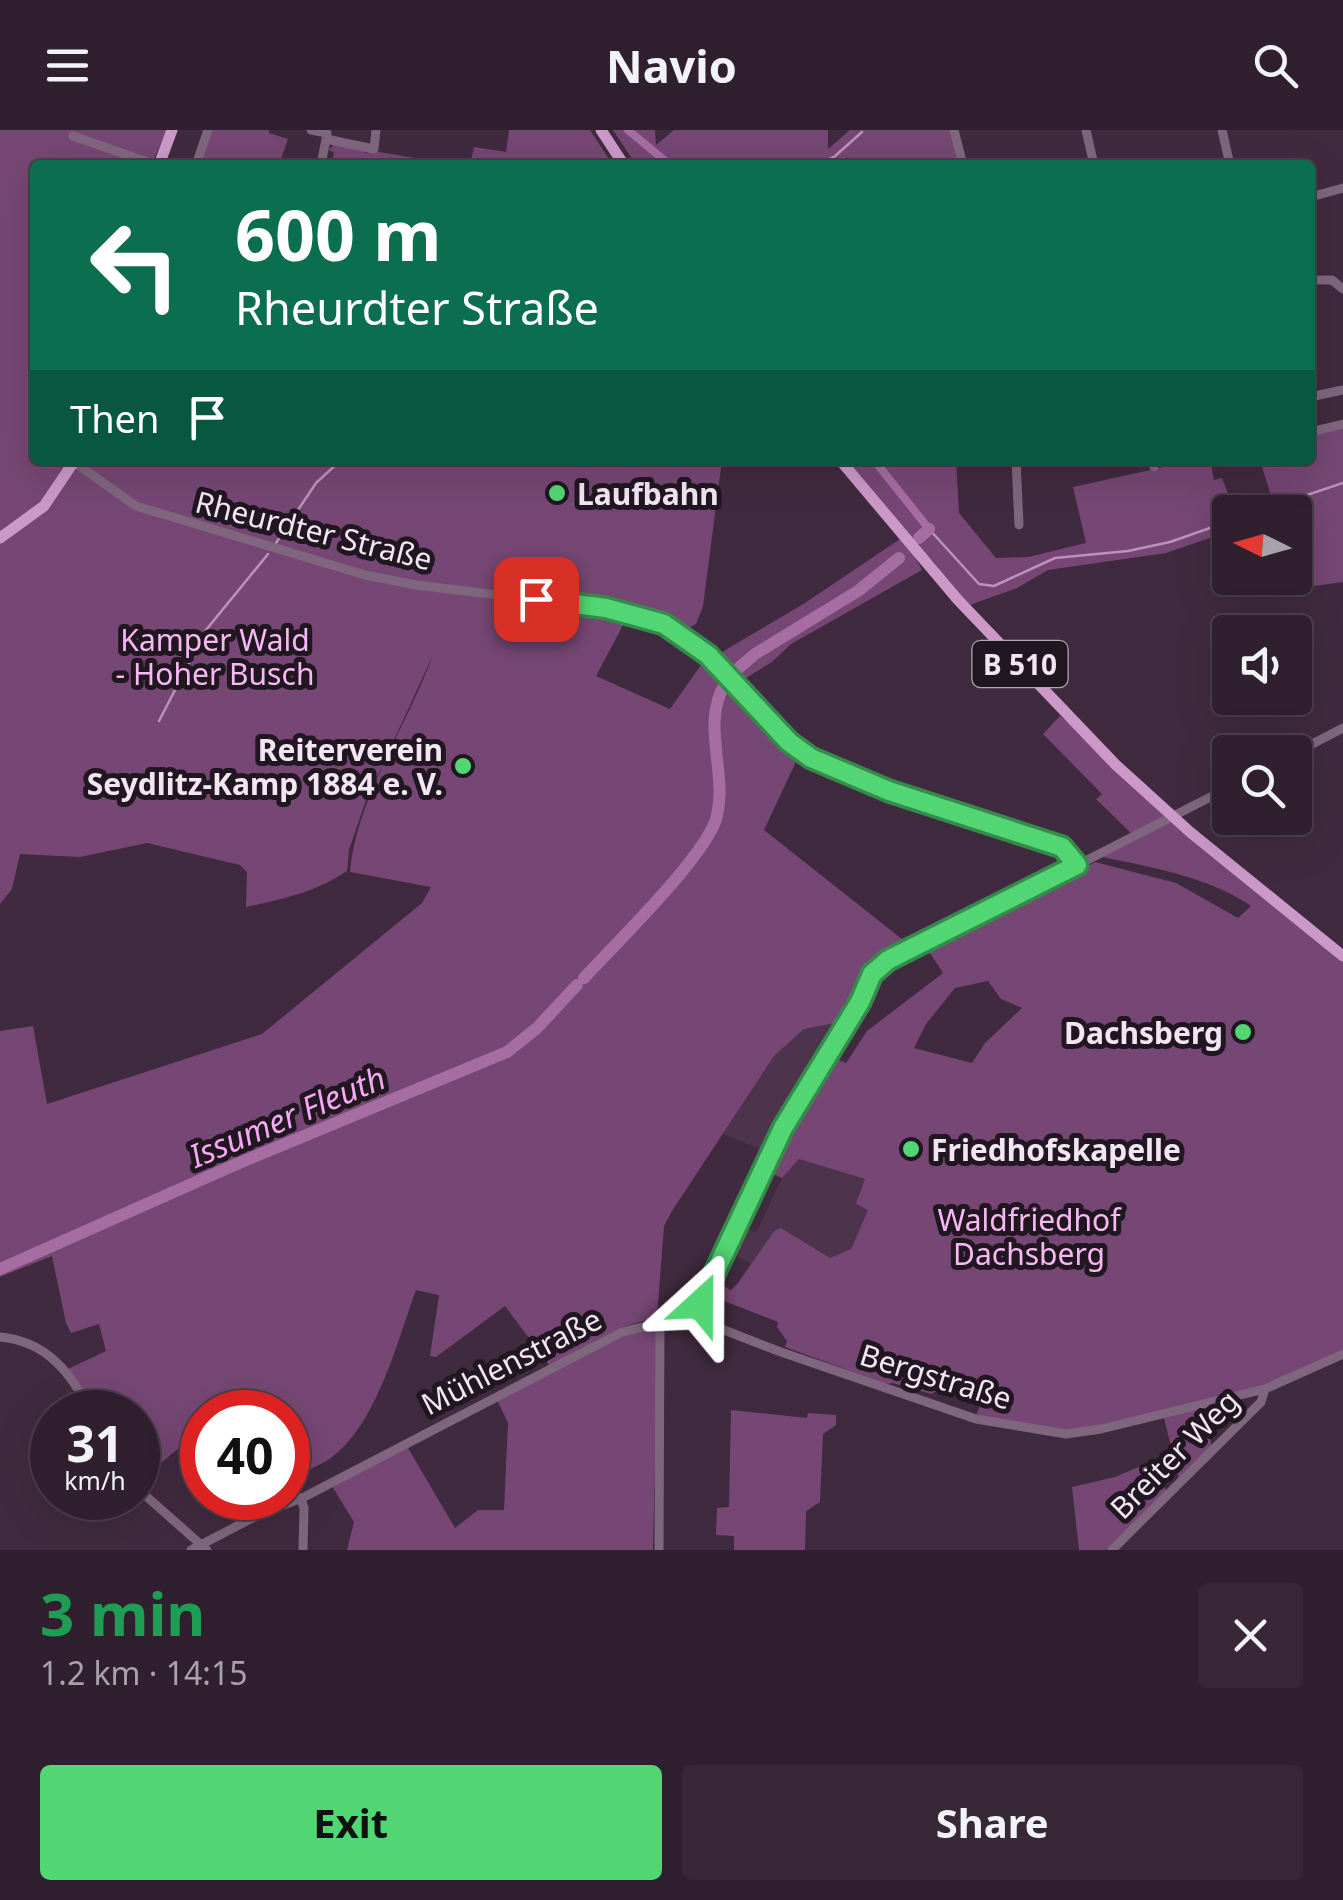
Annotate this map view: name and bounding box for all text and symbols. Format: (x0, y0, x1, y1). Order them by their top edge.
text: Navio (606, 35, 737, 96)
icon: menu (40, 38, 95, 93)
icon: search (1248, 38, 1303, 93)
text: 600 m (235, 186, 442, 282)
icon: left (70, 200, 200, 330)
text: Rheurdter Straße (235, 277, 599, 338)
icon: arrive (180, 390, 235, 445)
text: Then (70, 392, 160, 444)
place label: Laufbahn (577, 473, 719, 514)
street label: Rheurdter Straße (191, 481, 437, 579)
marker: Laufbahn (546, 482, 568, 504)
north arrow (1212, 495, 1312, 595)
map controls (1212, 495, 1312, 835)
pin (494, 557, 579, 642)
icon: arrive (509, 572, 564, 627)
button: sound (1212, 615, 1312, 715)
park label: Kamper Wald - Hoher Busch (116, 619, 314, 694)
road number: B 510 (972, 641, 1068, 687)
place label: Reiterverein Seydlitz-Kamp 1884 e. V. (87, 729, 443, 804)
button: search (1212, 735, 1312, 835)
marker: Reiterverein Seydlitz-Kamp 1884 e. V. (452, 755, 474, 777)
place label: Dachsberg (1064, 1012, 1223, 1053)
marker: Dachsberg (1232, 1021, 1254, 1043)
water label: Issumer Fleuth (182, 1055, 391, 1177)
place label: Friedhofskapelle (931, 1129, 1181, 1170)
marker: Friedhofskapelle (900, 1138, 922, 1160)
park label: Waldfriedhof Dachsberg (937, 1199, 1122, 1274)
position arrow (648, 1252, 752, 1356)
street label: Mühlenstraße (414, 1298, 608, 1424)
street label: Bergstraße (855, 1333, 1017, 1419)
street label: Breiter Weg (1101, 1381, 1247, 1527)
speed limit sign: 40 (180, 1390, 310, 1520)
text: 31 (66, 1409, 124, 1477)
text: km/h (64, 1463, 126, 1497)
text: 3 min (40, 1572, 205, 1654)
button: close (1198, 1583, 1303, 1688)
text: 1.2 km · 14:15 (40, 1651, 248, 1694)
button: Exit (40, 1765, 662, 1880)
button: Share (682, 1765, 1303, 1880)

